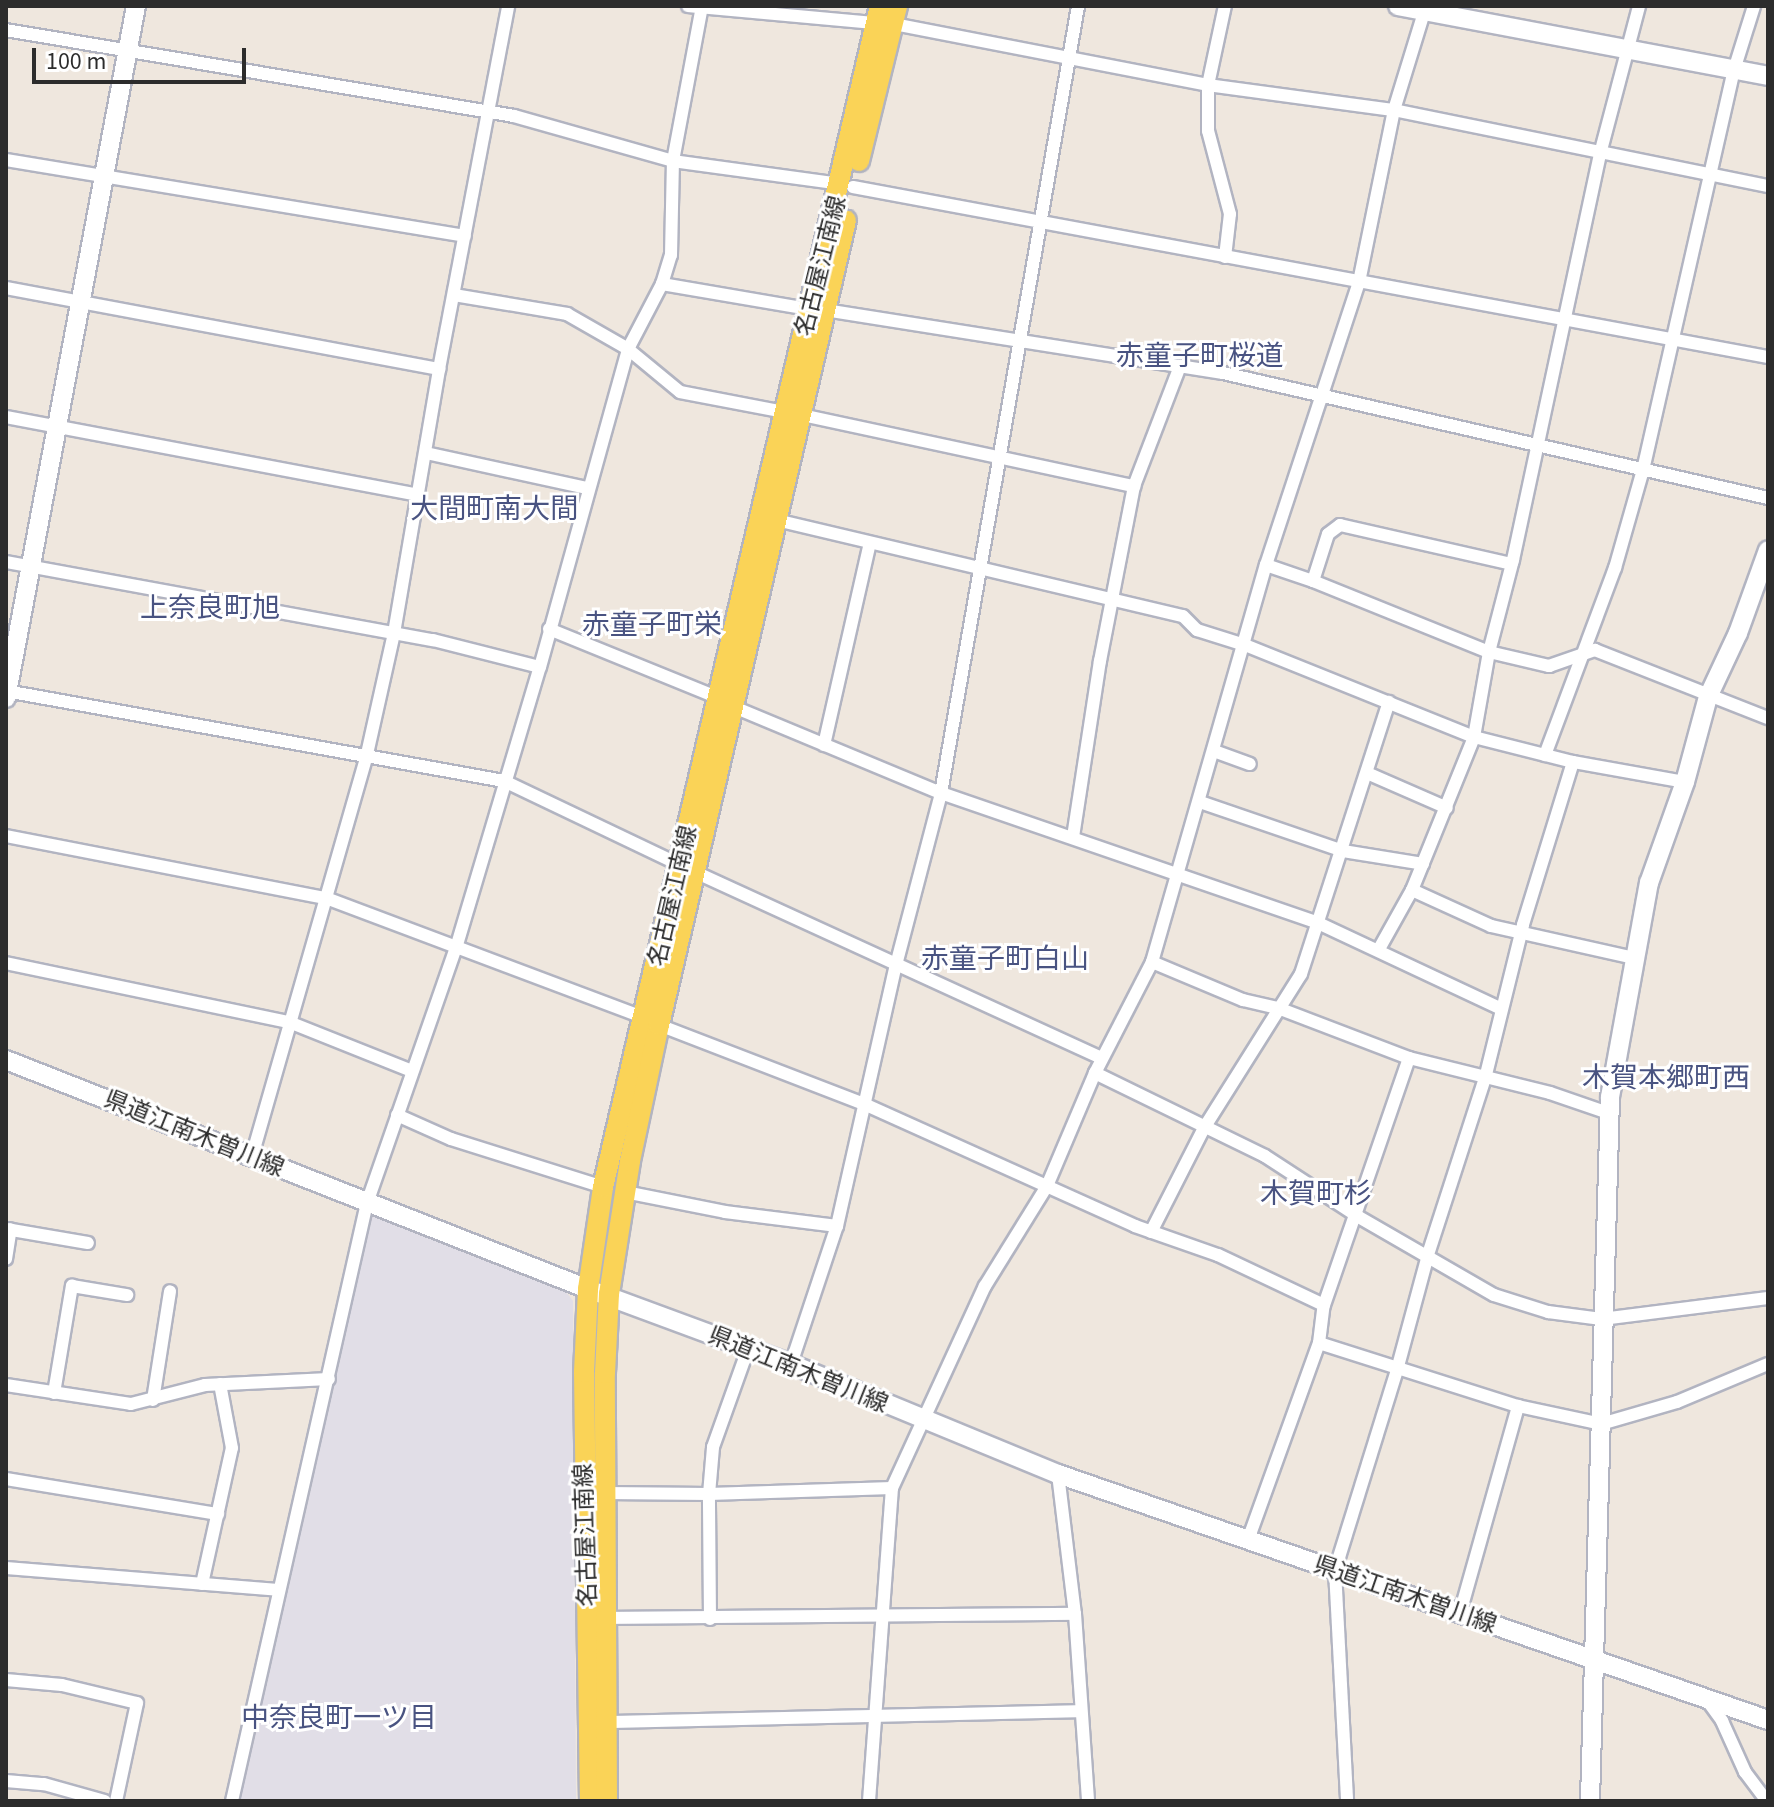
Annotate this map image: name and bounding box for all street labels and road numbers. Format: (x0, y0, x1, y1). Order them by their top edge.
street label: 名古屋江南線 (790, 193, 852, 339)
street label: 名古屋江南線 (643, 823, 703, 969)
street label: 県道江南木曽川線 (100, 1085, 288, 1183)
street label: 県道江南木曽川線 (704, 1321, 892, 1419)
street label: 名古屋江南線 (569, 1463, 603, 1607)
street label: 県道江南木曽川線 (1310, 1550, 1500, 1640)

